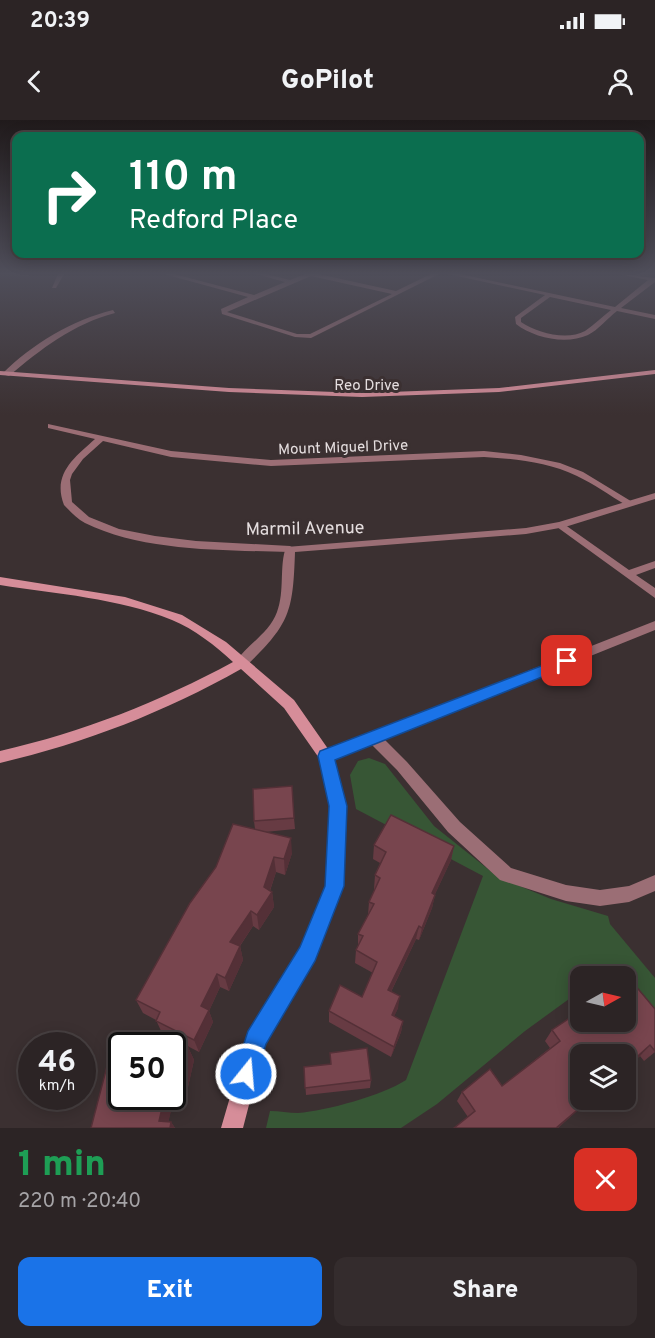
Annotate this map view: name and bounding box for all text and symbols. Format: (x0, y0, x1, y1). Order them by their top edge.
text: 20:39 (30, 8, 90, 35)
text: GoPilot (281, 64, 374, 98)
icon: back (18, 65, 51, 98)
icon: person (604, 65, 637, 98)
text: 110 m (129, 152, 238, 205)
icon: right (30, 156, 108, 234)
text: Redford Place (129, 204, 298, 238)
street label: Reo Drive (334, 377, 400, 396)
street label: Mount Miguel Drive (278, 437, 408, 460)
street label: Marmil Avenue (245, 517, 365, 542)
pin (541, 635, 592, 686)
icon: arrive (550, 644, 583, 677)
north arrow (570, 966, 636, 1032)
map controls (570, 966, 636, 1110)
speed limit sign: 50 (108, 1032, 186, 1110)
position arrow (214, 1042, 278, 1106)
button: layers (570, 1044, 636, 1110)
text: 46 (38, 1045, 76, 1082)
text: km/h (39, 1077, 75, 1096)
text: 1 min (18, 1143, 106, 1189)
button: close (574, 1148, 637, 1211)
text: 220 m · 20:40 (18, 1189, 141, 1215)
button: Exit (18, 1257, 322, 1326)
button: Share (334, 1257, 637, 1326)

